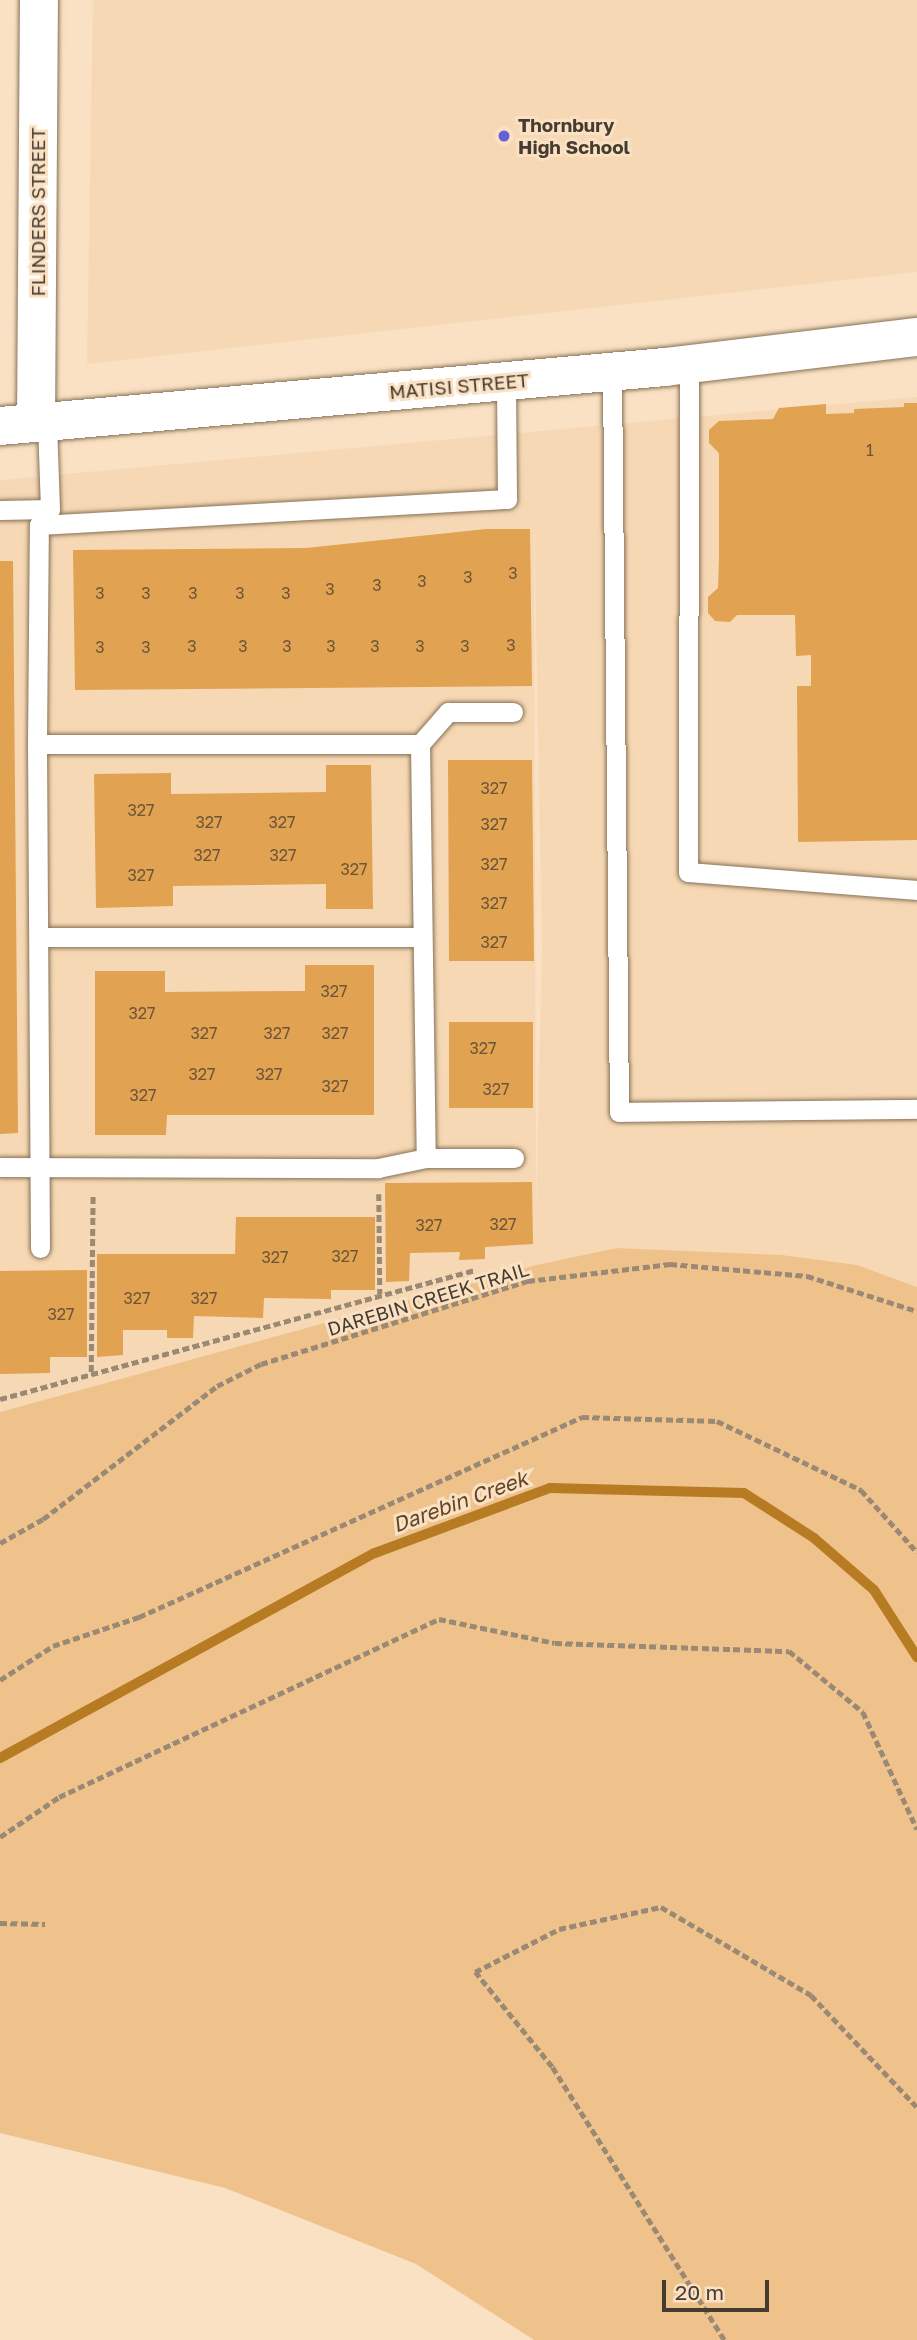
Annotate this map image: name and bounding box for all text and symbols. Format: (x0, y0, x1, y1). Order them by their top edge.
place label: Thornbury High School (518, 114, 630, 158)
street label: FLINDERS STREET (27, 127, 49, 297)
marker: Thornbury High School (496, 128, 512, 144)
street label: MATISI STREET (388, 369, 530, 403)
house number: 1 (866, 440, 874, 460)
house number: 3 (508, 563, 518, 583)
house number: 3 (463, 567, 473, 587)
house number: 3 (417, 571, 427, 591)
house number: 3 (372, 575, 382, 595)
house number: 3 (325, 579, 335, 599)
house number: 3 (95, 583, 105, 603)
house number: 3 (141, 583, 151, 603)
house number: 3 (188, 583, 198, 603)
house number: 3 (235, 583, 245, 603)
house number: 3 (281, 583, 291, 603)
house number: 3 (506, 635, 516, 655)
house number: 3 (187, 636, 197, 656)
house number: 3 (238, 636, 248, 656)
house number: 3 (282, 636, 292, 656)
house number: 3 (326, 636, 336, 656)
house number: 3 (370, 636, 380, 656)
house number: 3 (415, 636, 425, 656)
house number: 3 (460, 636, 470, 656)
house number: 3 (95, 637, 105, 657)
house number: 3 (141, 637, 151, 657)
house number: 327 (480, 778, 508, 798)
house number: 327 (127, 800, 155, 820)
house number: 327 (195, 812, 223, 832)
house number: 327 (268, 812, 296, 832)
house number: 327 (480, 814, 508, 834)
house number: 327 (193, 845, 221, 865)
house number: 327 (269, 845, 297, 865)
house number: 327 (480, 854, 508, 874)
house number: 327 (340, 859, 368, 879)
house number: 327 (127, 865, 155, 885)
house number: 327 (480, 893, 508, 913)
house number: 327 (480, 932, 508, 952)
house number: 327 (320, 981, 348, 1001)
house number: 327 (128, 1003, 156, 1023)
house number: 327 (190, 1023, 218, 1043)
house number: 327 (263, 1023, 291, 1043)
house number: 327 (321, 1023, 349, 1043)
house number: 327 (469, 1038, 497, 1058)
house number: 327 (188, 1064, 216, 1084)
house number: 327 (255, 1064, 283, 1084)
house number: 327 (321, 1076, 349, 1096)
house number: 327 (482, 1079, 510, 1099)
house number: 327 (129, 1085, 157, 1105)
house number: 327 (489, 1214, 517, 1234)
house number: 327 (415, 1215, 443, 1235)
house number: 327 (331, 1246, 359, 1266)
house number: 327 (261, 1247, 289, 1267)
street label: DAREBIN CREEK TRAIL (325, 1258, 531, 1340)
house number: 327 (123, 1288, 151, 1308)
house number: 327 (190, 1288, 218, 1308)
house number: 327 (47, 1304, 75, 1324)
water label: Darebin Creek (389, 1465, 531, 1537)
scale bar (665, 2266, 772, 2310)
text: 20 m (675, 2279, 724, 2305)

